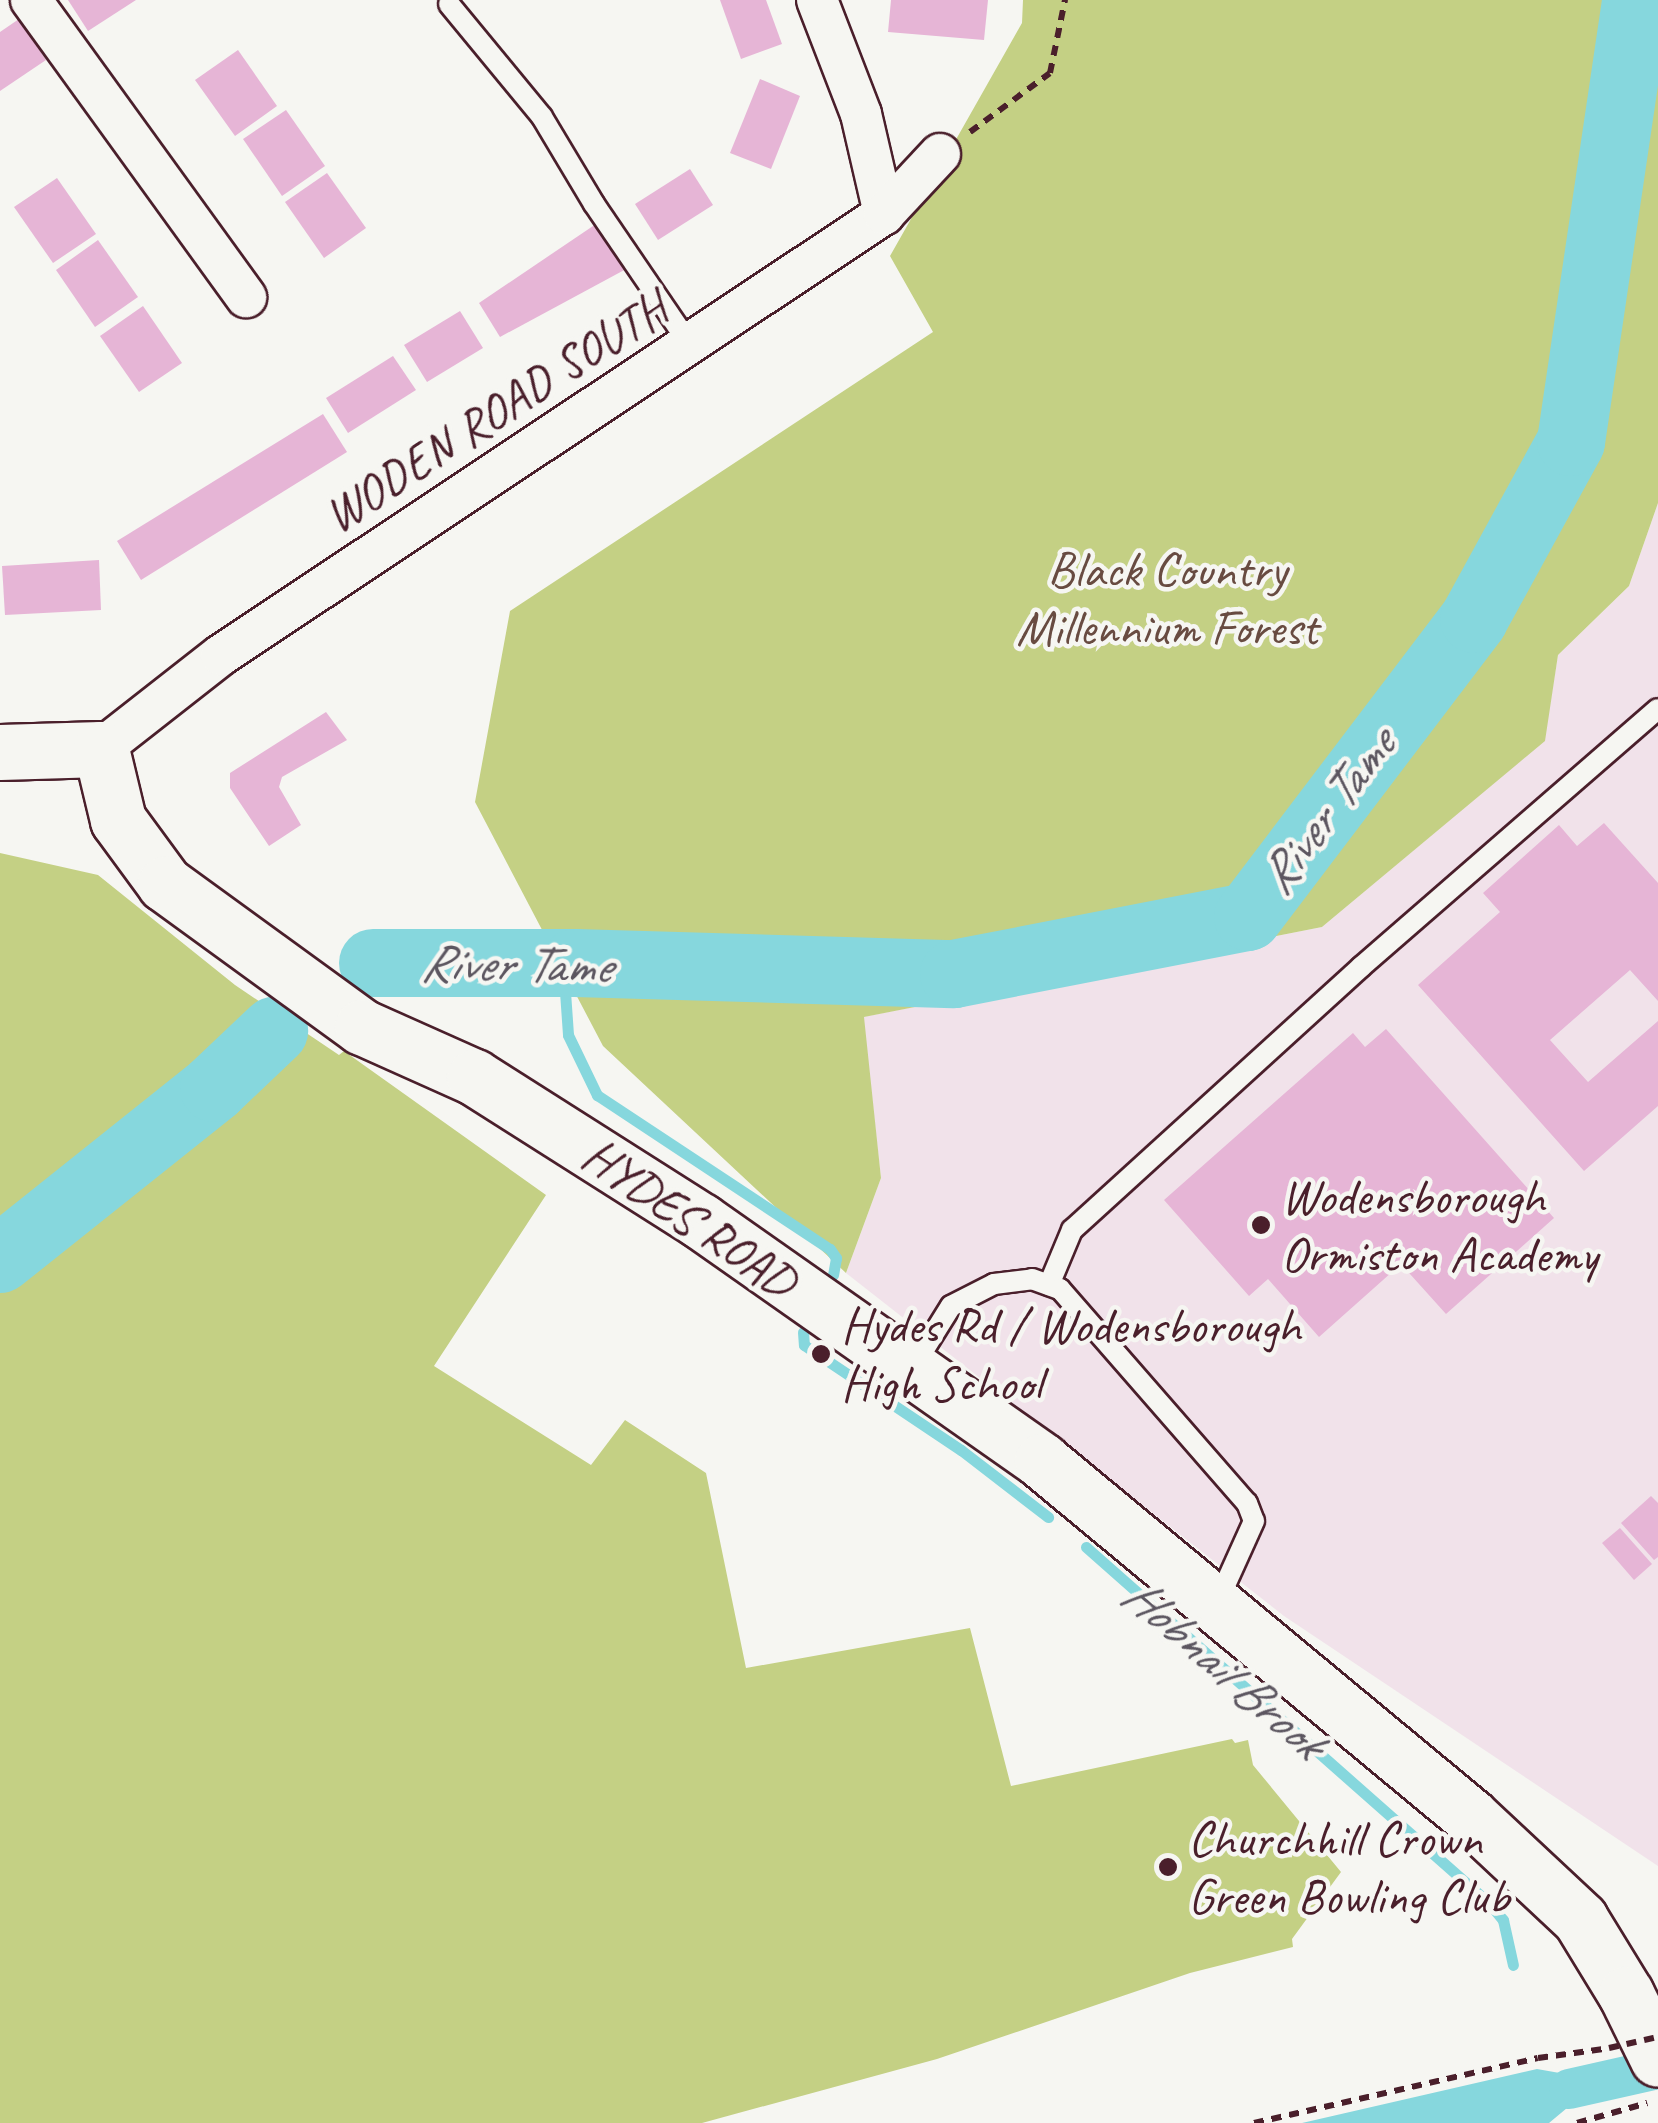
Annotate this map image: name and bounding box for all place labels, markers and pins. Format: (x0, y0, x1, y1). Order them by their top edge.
place label: Wodensborough Ormiston Academy (1281, 1166, 1595, 1284)
marker: Wodensborough Ormiston Academy (1250, 1214, 1272, 1236)
place label: Hydes Rd / Wodensborough High School (841, 1295, 1302, 1412)
marker: Hydes Rd / Wodensborough High School (810, 1343, 832, 1365)
place label: Churchhill Crown Green Bowling Club (1188, 1808, 1509, 1926)
marker: Churchhill Crown Green Bowling Club (1157, 1856, 1179, 1878)

